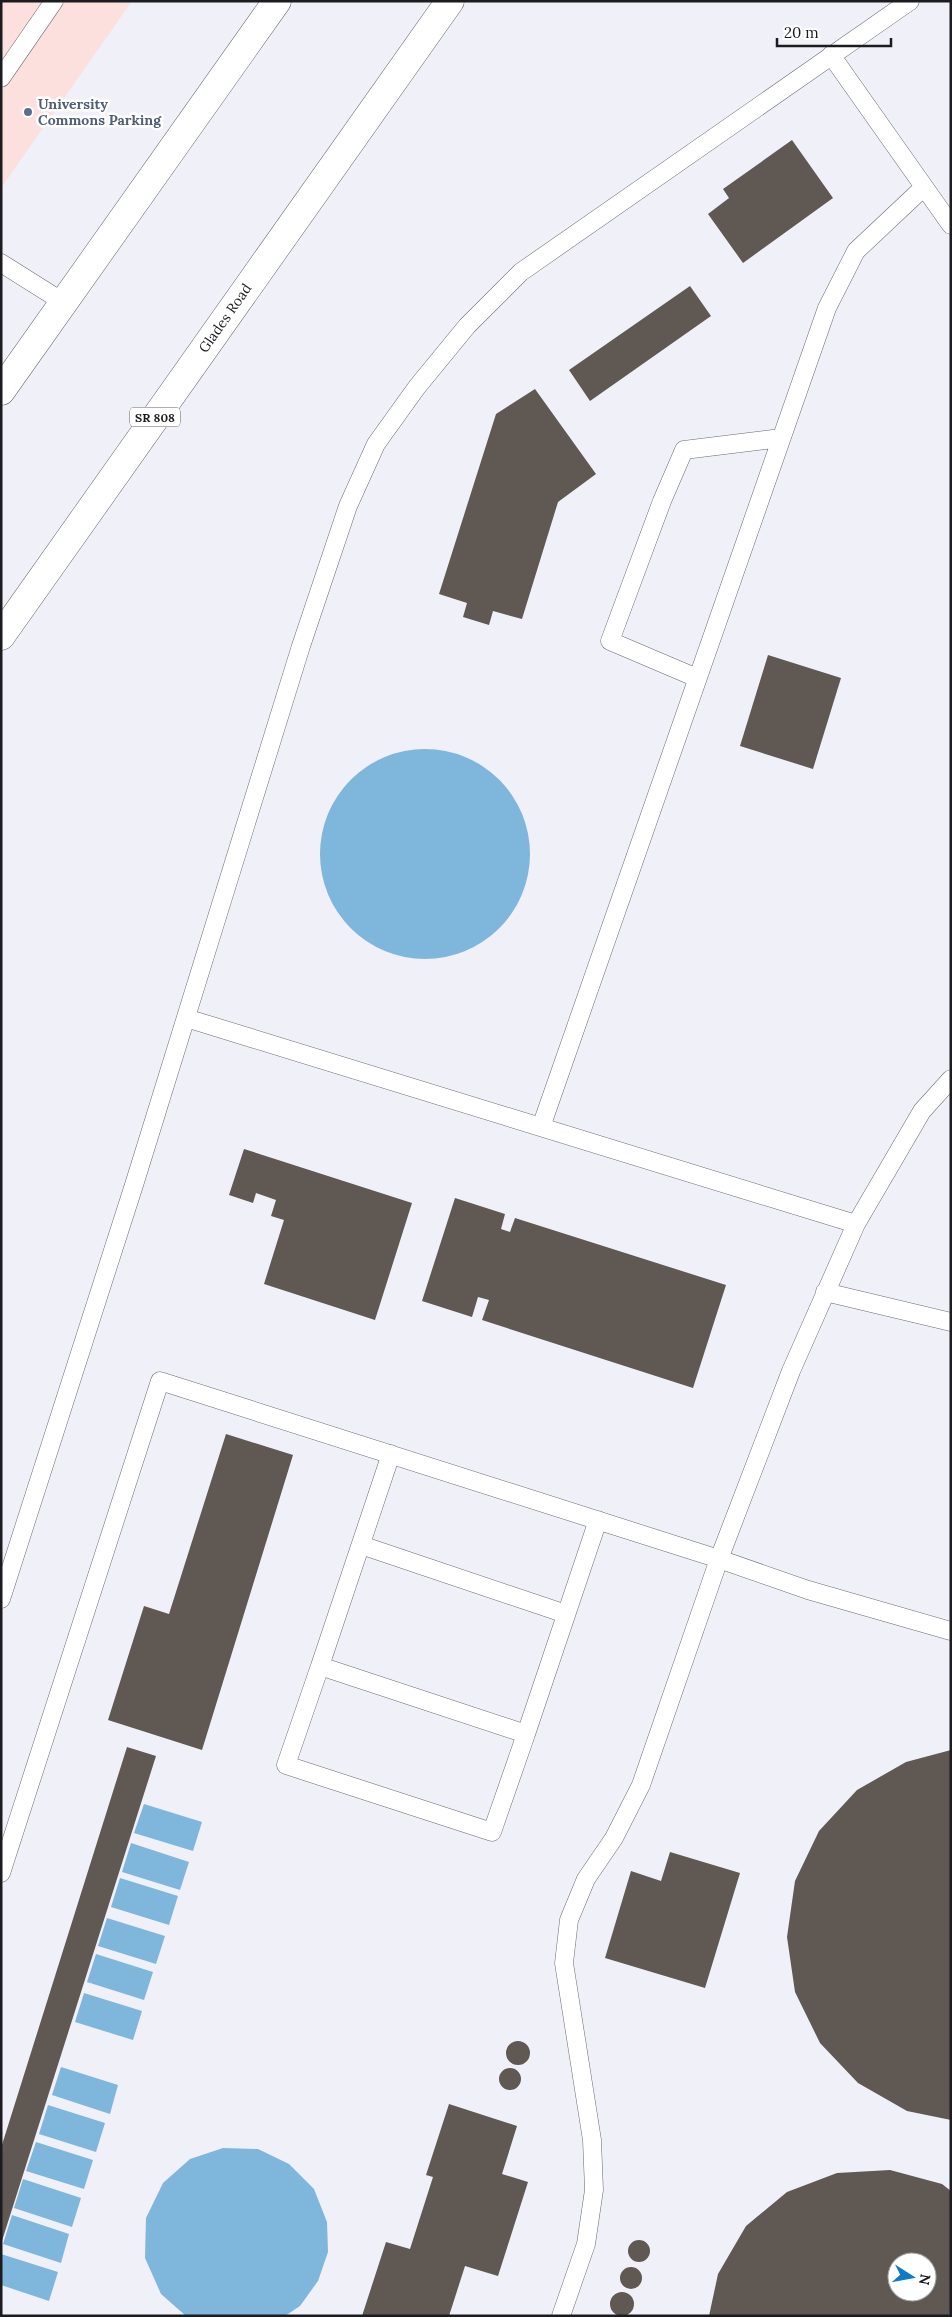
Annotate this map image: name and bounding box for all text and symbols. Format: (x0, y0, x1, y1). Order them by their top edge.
scale bar (777, 15, 891, 47)
text: 20 m (784, 23, 819, 42)
place label: University Commons Parking (38, 95, 162, 129)
marker: University Commons Parking (22, 106, 34, 118)
street label: Glades Road (195, 280, 255, 356)
road number: SR 808 (130, 408, 180, 427)
north arrow (887, 2252, 937, 2302)
text: N (915, 2272, 935, 2287)

